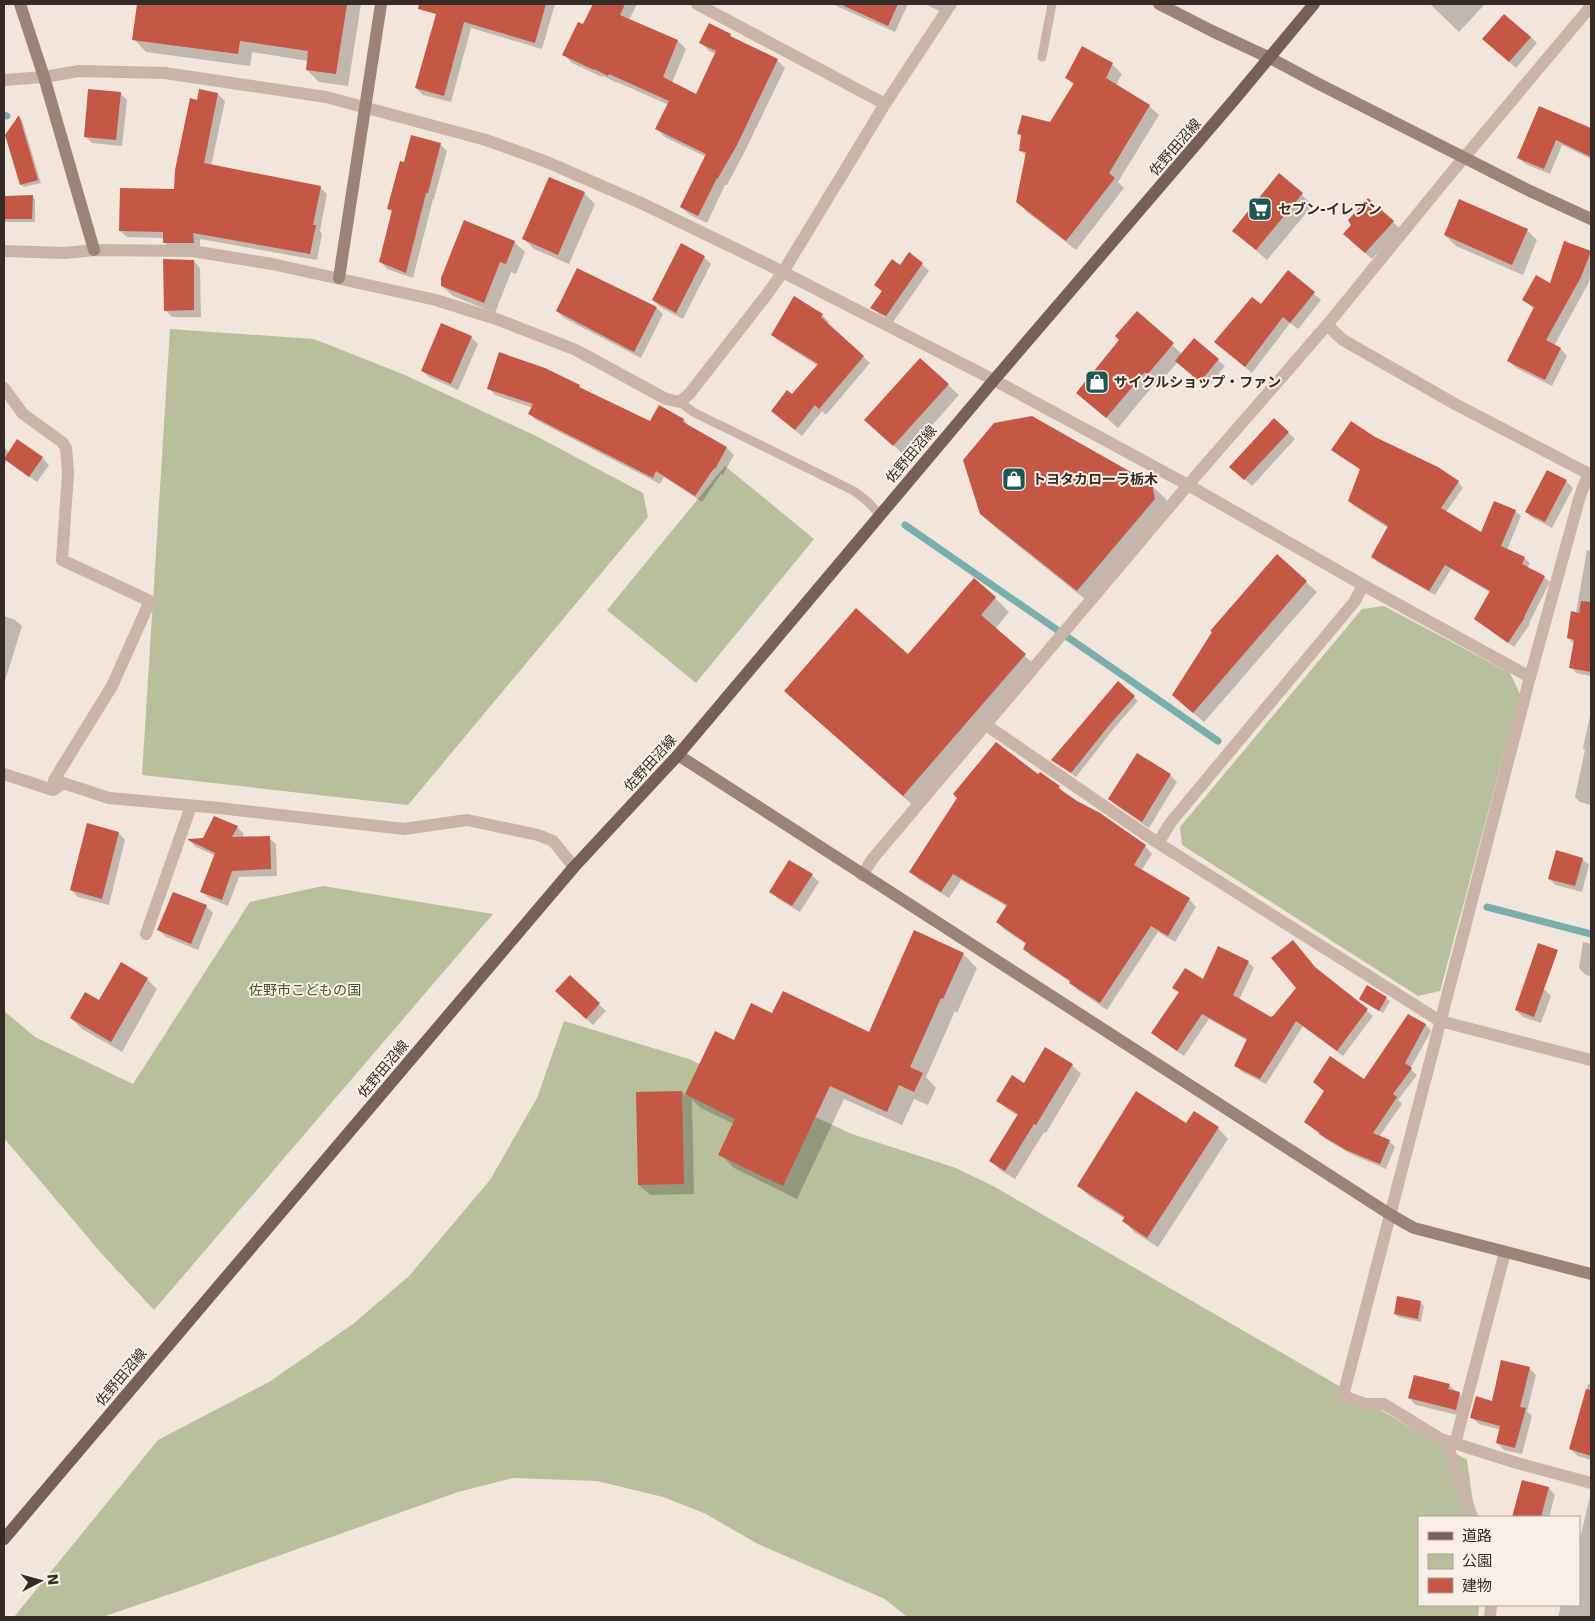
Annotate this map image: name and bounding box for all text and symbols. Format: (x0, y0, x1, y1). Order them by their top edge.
street label: 佐野田沼線 (1146, 115, 1204, 179)
supermarket icon: セブン-イレブン (1247, 196, 1273, 222)
place label: セブン-イレブン (1278, 201, 1382, 217)
shop icon: サイクルショップ・ファン (1084, 369, 1110, 395)
place label: サイクルショップ・ファン (1114, 374, 1281, 390)
street label: 佐野田沼線 (882, 422, 940, 486)
shop icon: トヨタカローラ栃木 (1001, 466, 1027, 492)
place label: トヨタカローラ栃木 (1032, 471, 1158, 487)
street label: 佐野田沼線 (621, 732, 679, 794)
park label: 佐野市こどもの国 (249, 982, 361, 998)
street label: 佐野田沼線 (354, 1037, 412, 1101)
street label: 佐野田沼線 (92, 1345, 150, 1409)
legend (1418, 1516, 1580, 1606)
text: 道路 (1462, 1527, 1492, 1545)
text: 公園 (1462, 1552, 1492, 1570)
north arrow (15, 1556, 65, 1606)
text: N (44, 1573, 61, 1586)
text: 建物 (1462, 1577, 1492, 1595)

